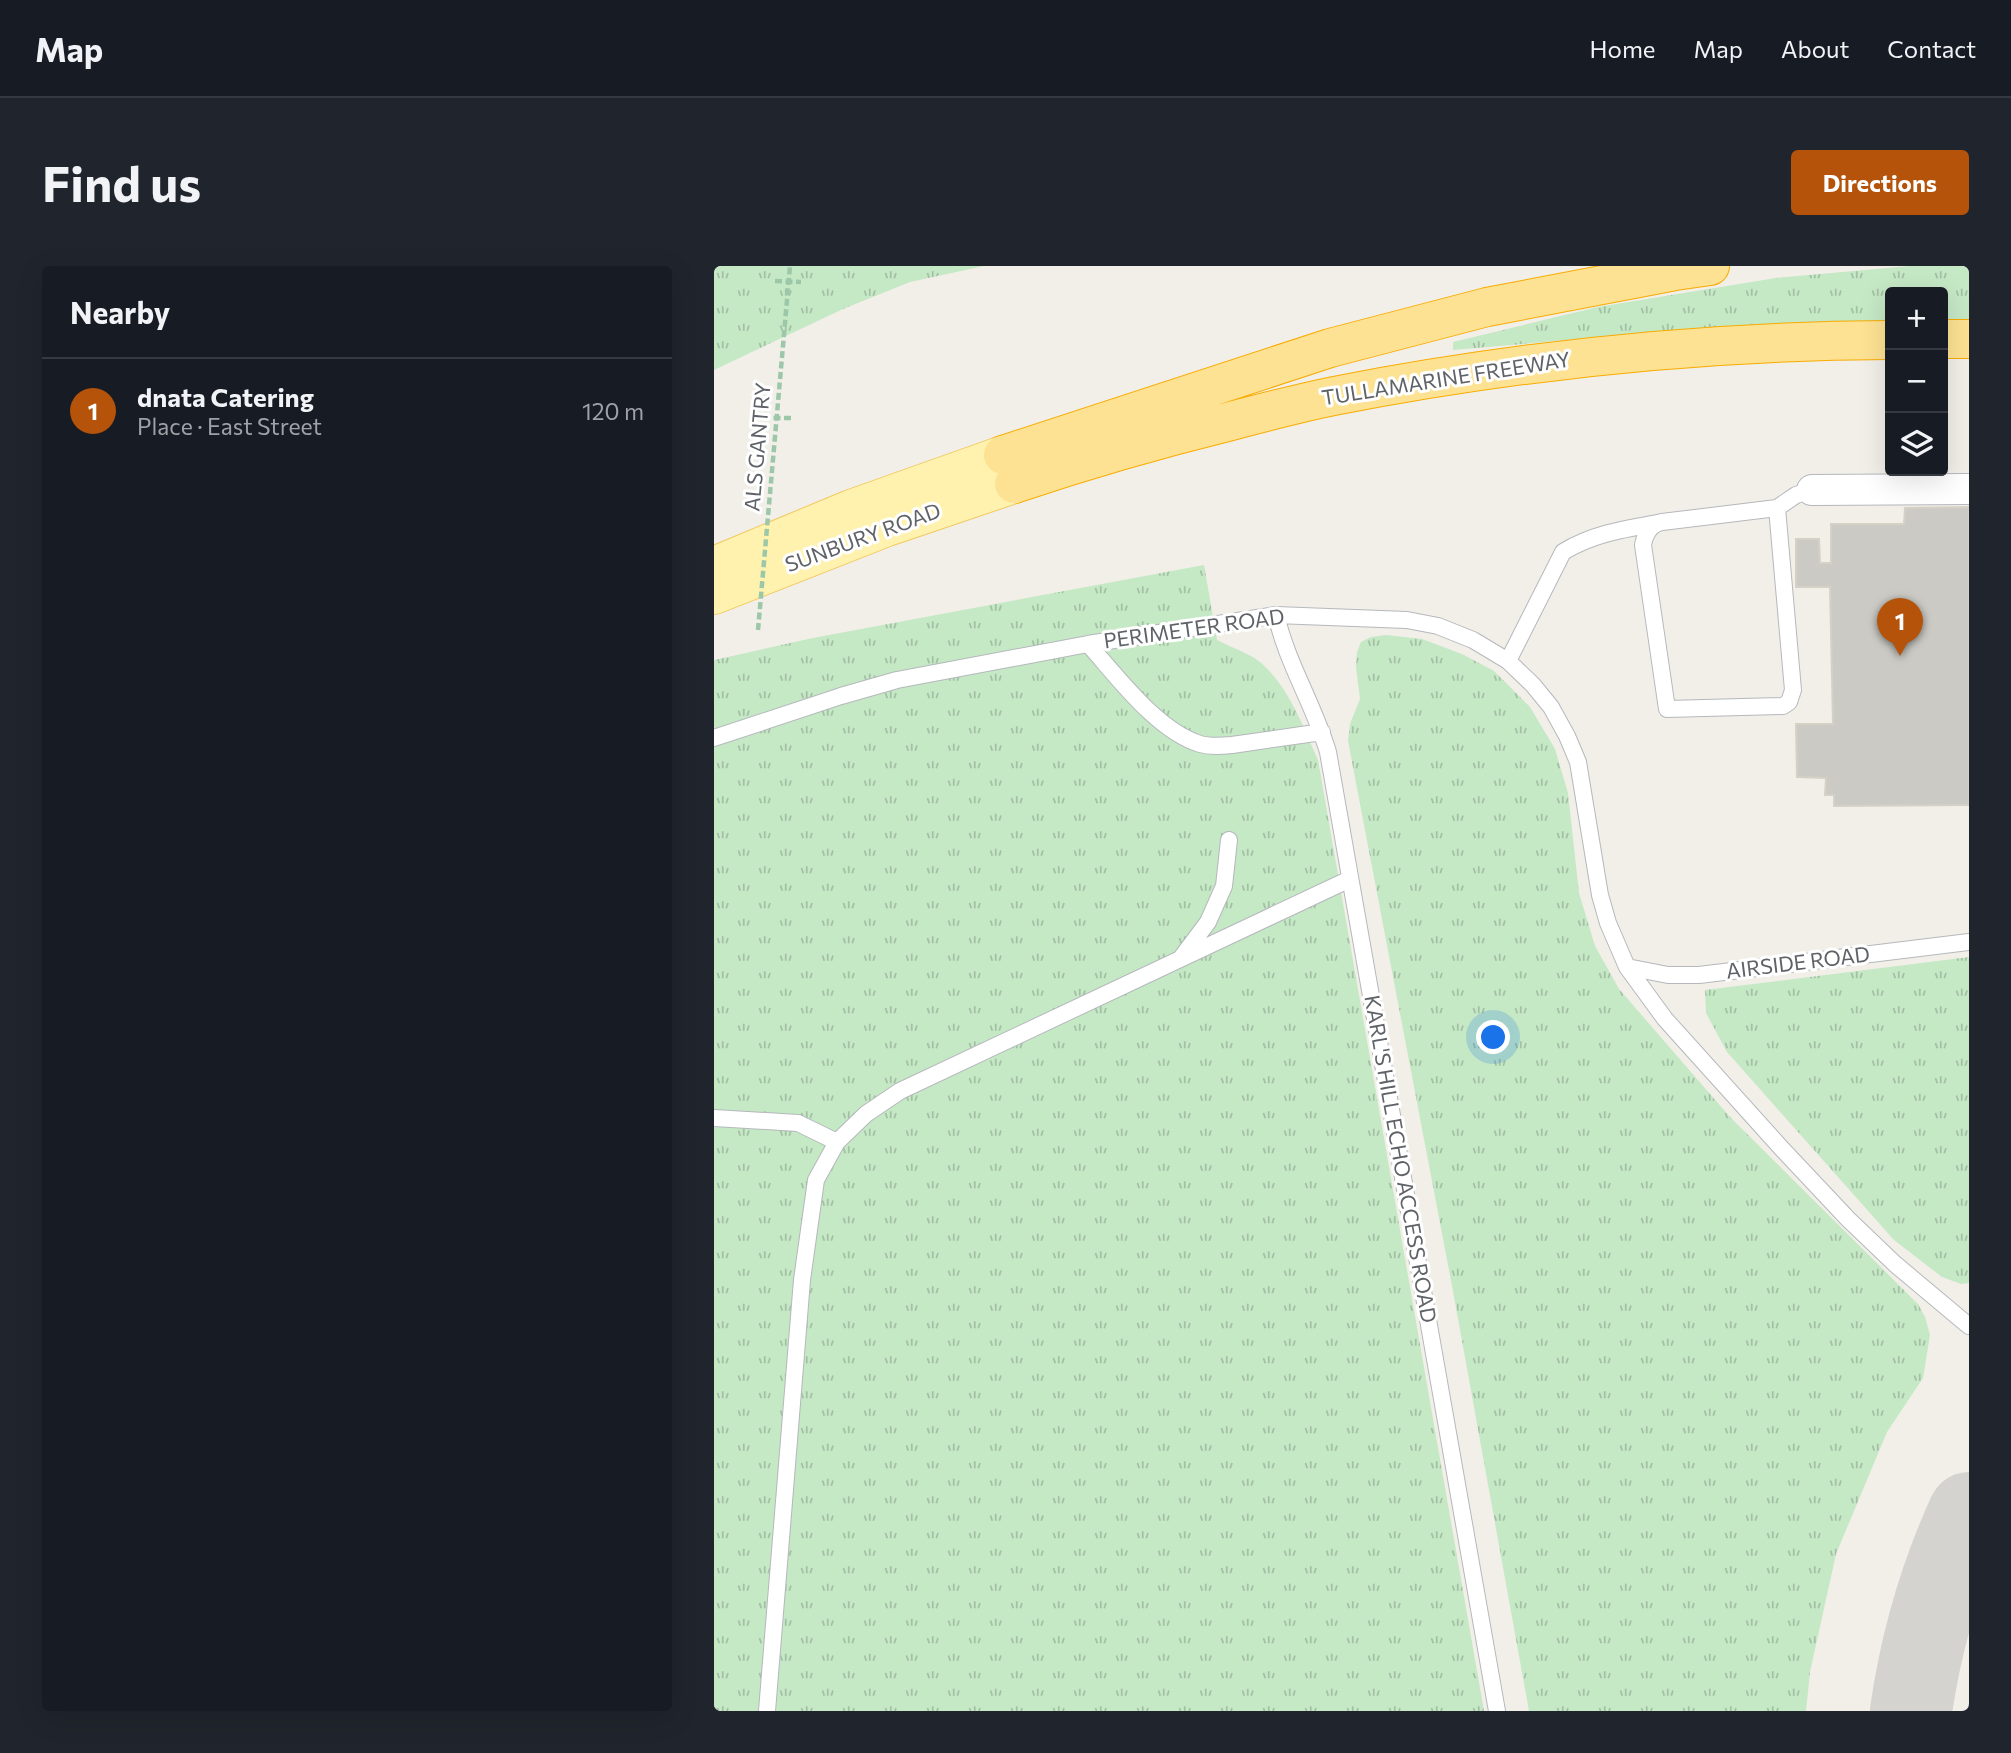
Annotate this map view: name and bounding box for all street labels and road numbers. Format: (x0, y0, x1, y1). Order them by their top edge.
street label: TULLAMARINE FREEWAY (1320, 345, 1572, 410)
street label: ALS GANTRY (738, 381, 775, 512)
street label: SUNBURY ROAD (781, 497, 944, 576)
street label: PERIMETER ROAD (1102, 602, 1286, 653)
street label: AIRSIDE ROAD (1724, 940, 1871, 983)
street label: KARL'S HILL ECHO ACCESS ROAD (1360, 993, 1443, 1325)

